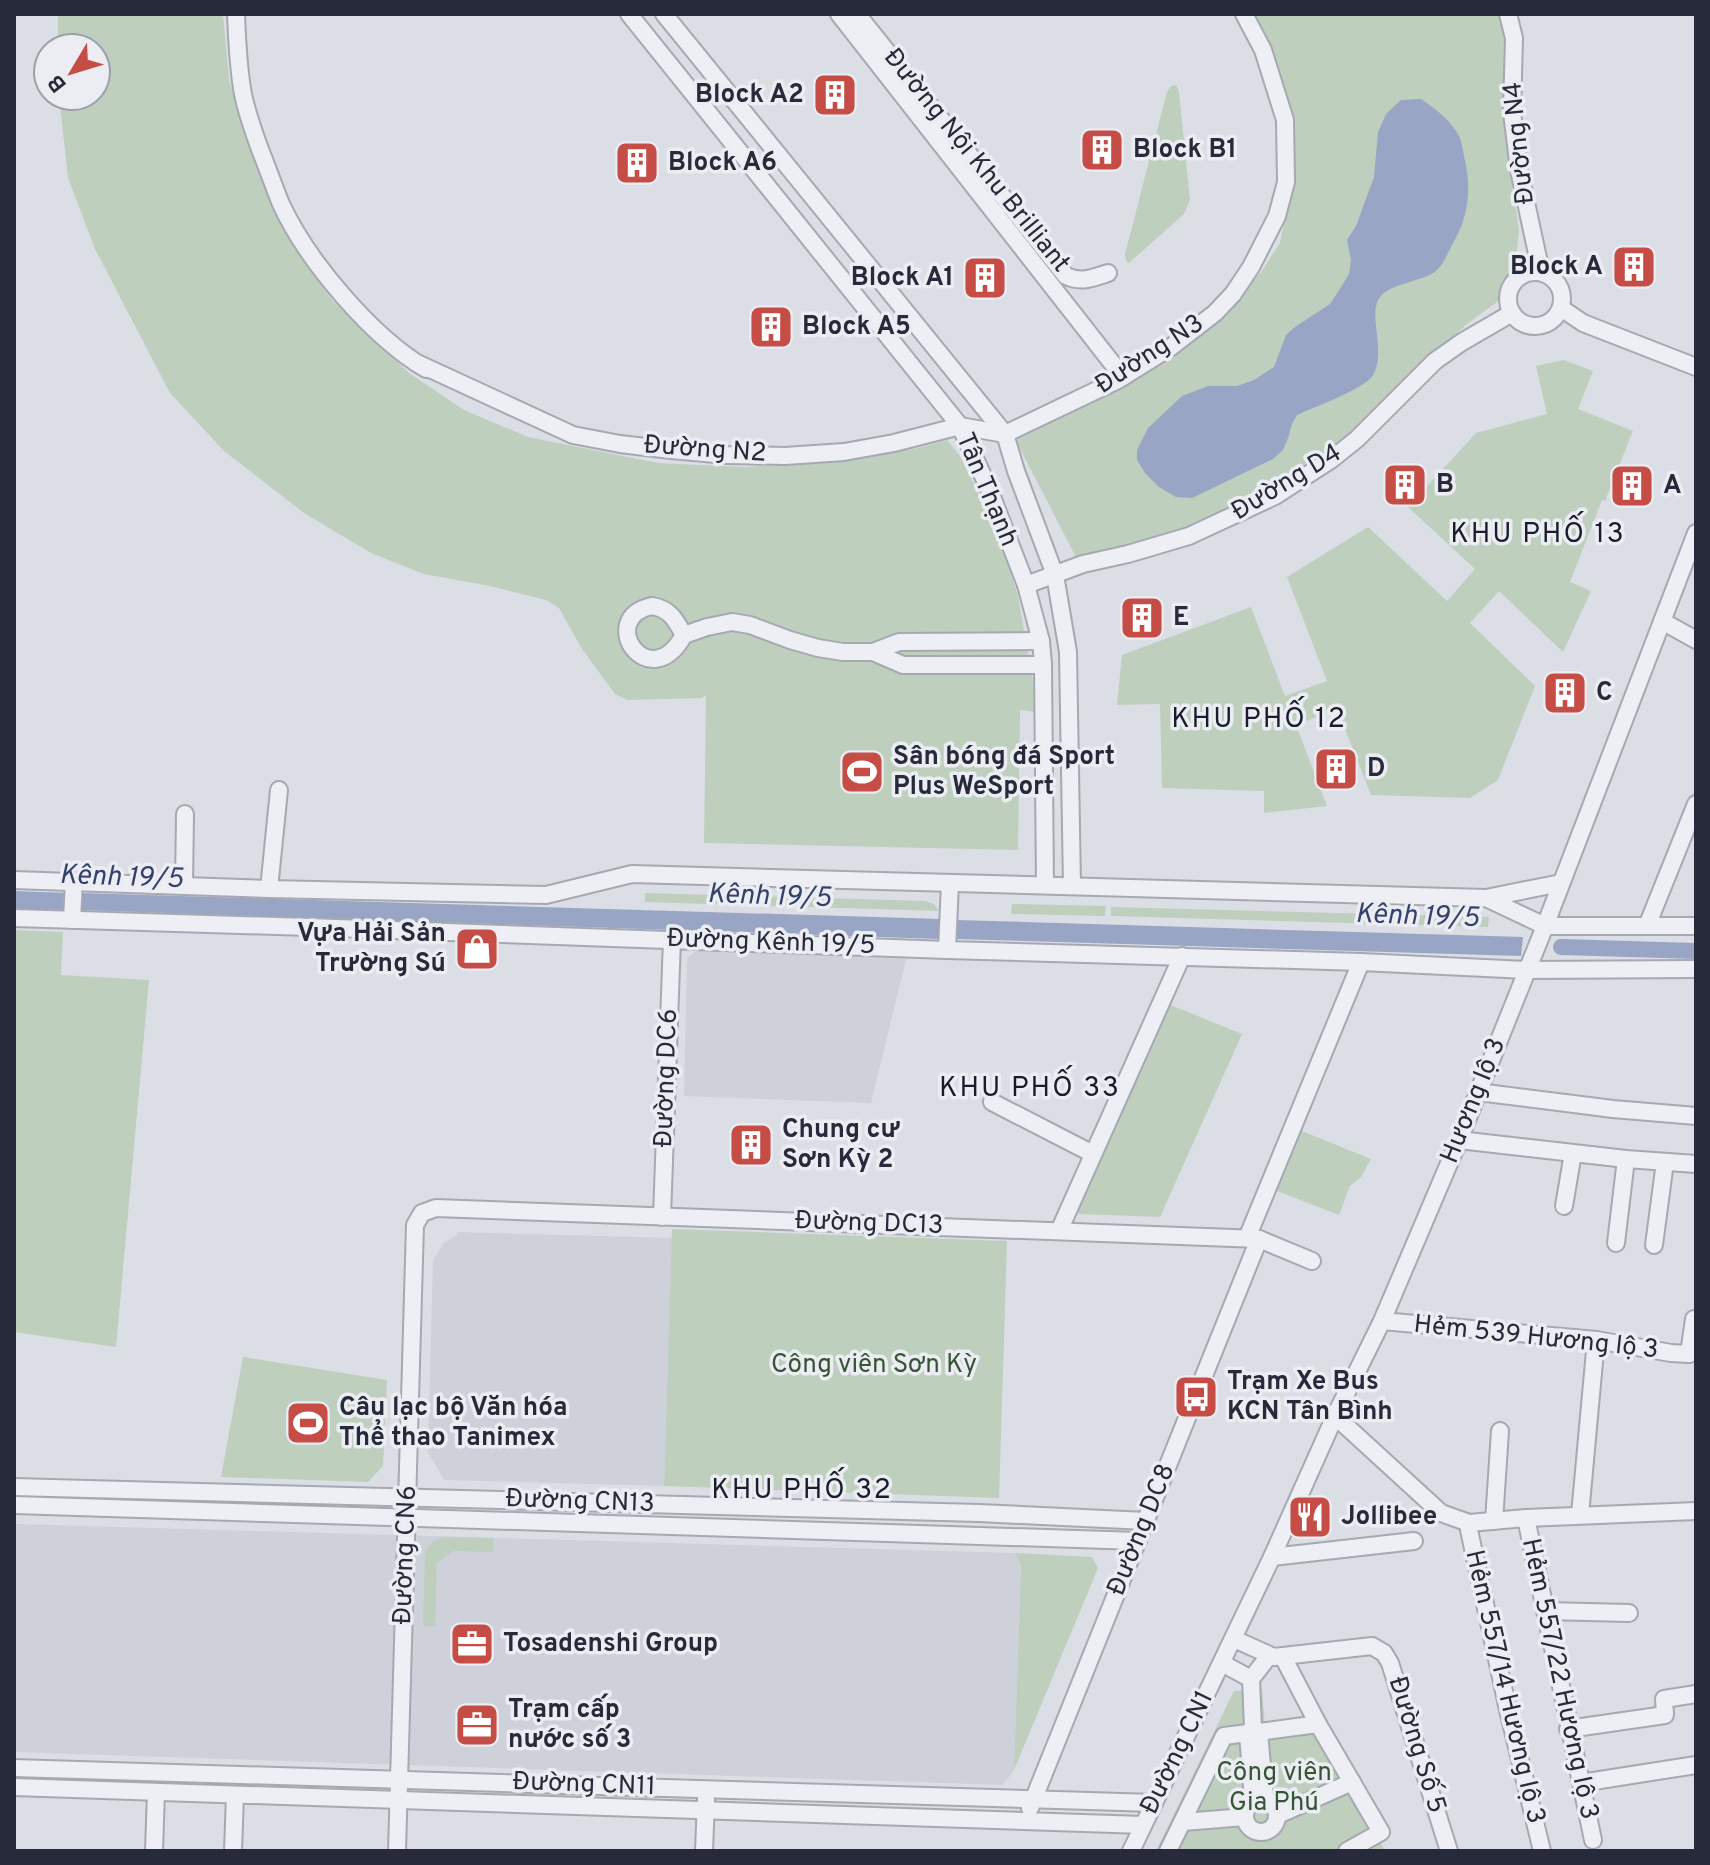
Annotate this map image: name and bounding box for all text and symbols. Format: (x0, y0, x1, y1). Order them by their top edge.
north arrow (32, 32, 112, 112)
street label: Đường Nội Khu Brilliant (875, 42, 1077, 280)
text: B (43, 68, 74, 97)
building icon: Block A2 (811, 71, 859, 119)
place label: Block A2 (695, 79, 804, 112)
street label: Đường N4 (1497, 80, 1543, 206)
building icon: Block B1 (1078, 126, 1126, 174)
place label: Block B1 (1133, 134, 1237, 167)
building icon: Block A6 (613, 139, 661, 187)
place label: Block A6 (668, 147, 777, 180)
building icon: Block A (1610, 243, 1658, 291)
place label: Block A (1510, 251, 1603, 284)
building icon: Block A1 (961, 254, 1009, 302)
place label: Block A1 (851, 262, 954, 295)
building icon: Block A5 (747, 303, 795, 351)
street label: Đường N3 (1089, 308, 1211, 402)
place label: Block A5 (802, 311, 911, 344)
street label: Tân Thạnh (947, 428, 1025, 552)
street label: Đường N2 (642, 429, 768, 471)
street label: Đường D4 (1226, 437, 1348, 529)
building icon: B (1381, 461, 1429, 509)
building icon: A (1608, 462, 1656, 510)
place label: B (1436, 469, 1454, 502)
place label: A (1663, 470, 1682, 503)
district label: KHU PHỐ 13 (1450, 511, 1626, 553)
building icon: E (1118, 594, 1166, 642)
place label: E (1173, 602, 1189, 635)
building icon: C (1541, 669, 1589, 717)
place label: C (1596, 677, 1613, 710)
district label: KHU PHỐ 12 (1171, 696, 1347, 738)
place label: Sân bóng đá Sport Plus WeSport (893, 741, 1115, 804)
building icon: D (1312, 745, 1360, 793)
sports icon: Sân bóng đá Sport Plus WeSport (838, 748, 886, 796)
place label: D (1367, 753, 1385, 786)
water label: Kênh 19/5 (59, 858, 184, 898)
water label: Kênh 19/5 (707, 877, 832, 917)
water label: Kênh 19/5 (1355, 897, 1480, 937)
place label: Vựa Hải Sản Trường Sú (297, 918, 446, 981)
street label: Đường Kênh 19/5 (666, 923, 876, 963)
shop icon: Vựa Hải Sản Trường Sú (453, 925, 501, 973)
street label: Đường DC6 (648, 1008, 686, 1148)
street label: Hương lộ 3 (1434, 1033, 1514, 1169)
district label: KHU PHỐ 33 (939, 1065, 1121, 1107)
place label: Chung cư Sơn Kỳ 2 (782, 1114, 900, 1177)
building icon: Chung cư Sơn Kỳ 2 (727, 1121, 775, 1169)
street label: Đường DC13 (794, 1205, 944, 1243)
street label: Hẻm 539 Hương lộ 3 (1412, 1309, 1660, 1367)
park label: Công viên Sơn Kỳ (771, 1349, 977, 1382)
place label: Trạm Xe Bus KCN Tân Bình (1227, 1366, 1393, 1429)
bus stop icon: Trạm Xe Bus KCN Tân Bình (1172, 1373, 1220, 1421)
place label: Câu lạc bộ Văn hóa Thể thao Tanimex (339, 1392, 568, 1455)
sports icon: Câu lạc bộ Văn hóa Thể thao Tanimex (284, 1399, 332, 1447)
street label: Đường DC8 (1101, 1459, 1183, 1601)
district label: KHU PHỐ 32 (711, 1467, 893, 1509)
street label: Đường CN13 (505, 1483, 655, 1521)
street label: Đường CN6 (387, 1485, 425, 1625)
restaurant icon: Jollibee (1286, 1493, 1334, 1541)
place label: Jollibee (1341, 1501, 1437, 1534)
street label: Hẻm 557/22 Hương lộ 3 (1513, 1535, 1605, 1823)
street label: Hẻm 557/14 Hương lộ 3 (1456, 1547, 1552, 1827)
office icon: Tosadenshi Group (448, 1620, 496, 1668)
place label: Tosadenshi Group (503, 1628, 718, 1661)
street label: Đường Số 5 (1380, 1672, 1453, 1817)
street label: Đường CN1 (1134, 1686, 1222, 1820)
place label: Trạm cấp nước số 3 (508, 1693, 631, 1757)
office icon: Trạm cấp nước số 3 (453, 1701, 501, 1749)
park label: Công viên Gia Phú (1216, 1757, 1332, 1820)
street label: Đường CN11 (512, 1766, 656, 1804)

